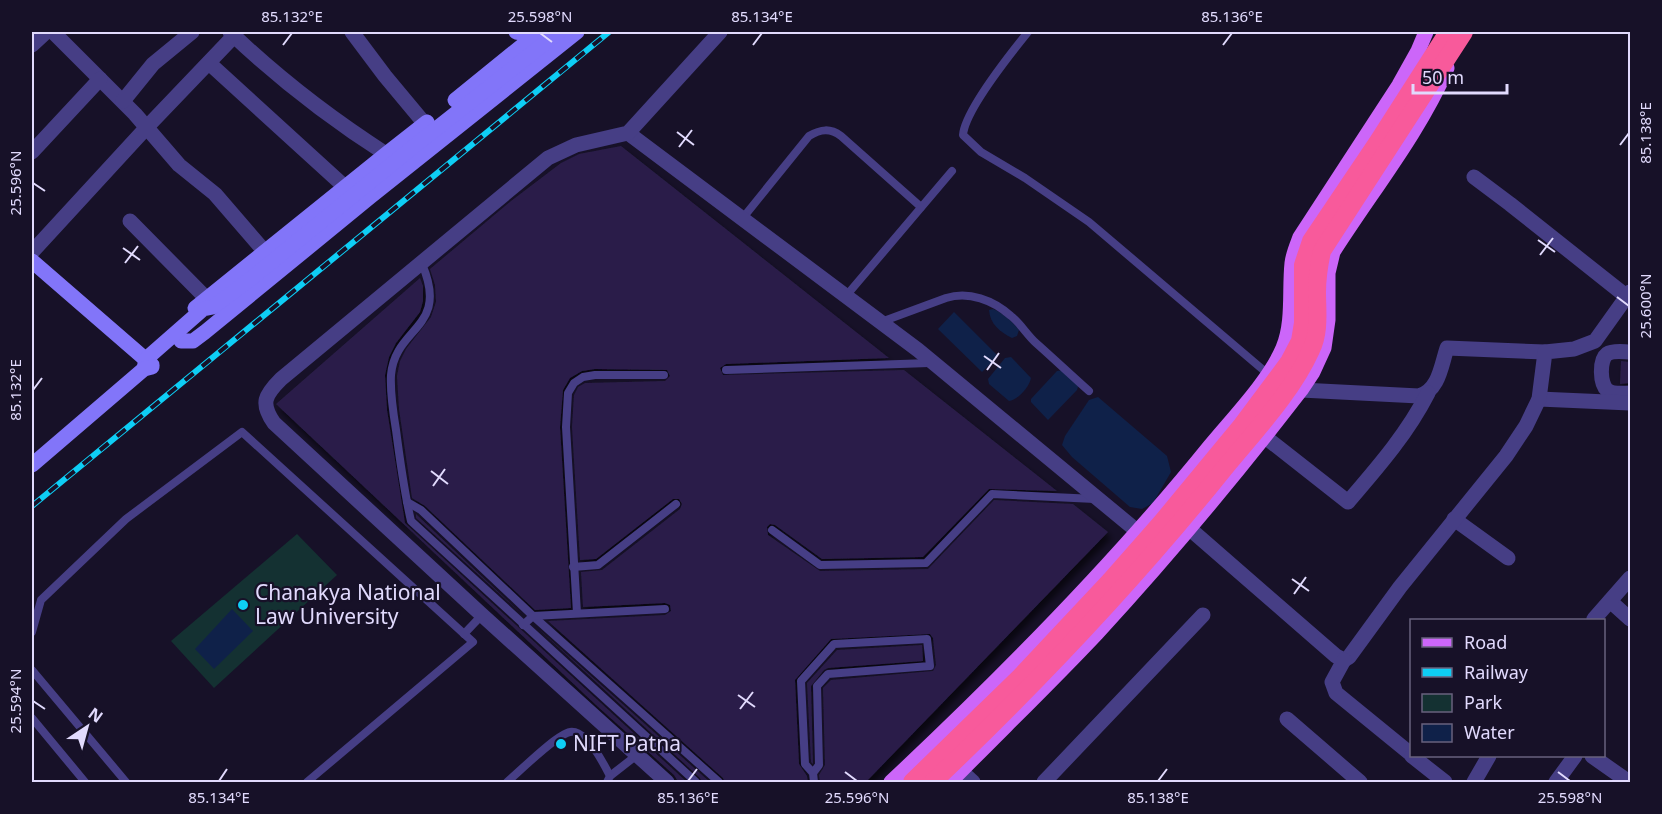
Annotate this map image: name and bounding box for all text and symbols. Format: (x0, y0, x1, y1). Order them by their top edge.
text: 85.132°E (261, 6, 323, 26)
text: 25.598°N (508, 6, 572, 26)
text: 85.134°E (731, 6, 793, 26)
text: 85.136°E (1201, 6, 1263, 26)
scale bar (1413, 57, 1508, 95)
text: 50 m (1422, 65, 1464, 89)
text: 85.138°E (1635, 102, 1655, 164)
text: 25.596°N (5, 151, 25, 215)
text: 25.600°N (1635, 274, 1655, 338)
text: 85.132°E (5, 359, 25, 421)
place label: Chanakya National Law University (255, 578, 441, 630)
marker: Chanakya National Law University (236, 598, 250, 612)
legend (1410, 619, 1605, 757)
text: Road (1464, 630, 1507, 654)
text: Railway (1464, 660, 1529, 684)
text: 25.594°N (5, 669, 25, 733)
text: Park (1464, 690, 1502, 714)
north arrow (57, 697, 117, 757)
text: N (84, 702, 108, 728)
text: Water (1464, 720, 1515, 744)
place label: NIFT Patna (573, 729, 681, 757)
marker: NIFT Patna (554, 737, 568, 751)
text: 85.134°E (188, 787, 250, 807)
text: 85.136°E (657, 787, 719, 807)
text: 25.596°N (825, 787, 889, 807)
text: 85.138°E (1127, 787, 1189, 807)
text: 25.598°N (1538, 787, 1602, 807)

